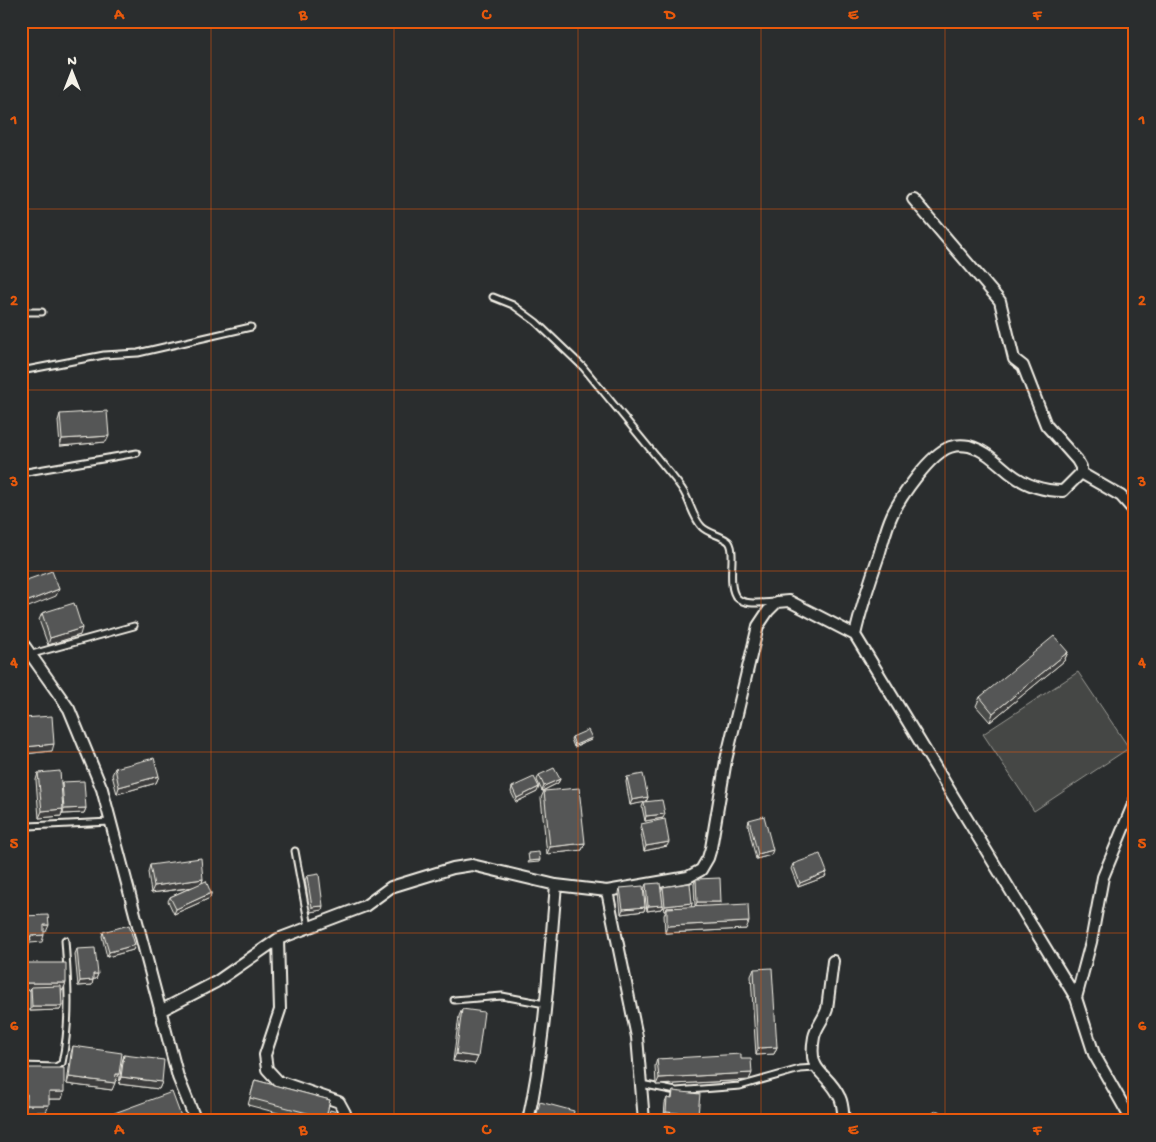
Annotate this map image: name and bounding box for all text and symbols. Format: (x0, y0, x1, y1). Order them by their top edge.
text: A (113, 7, 125, 26)
text: B (298, 7, 308, 26)
text: C (481, 7, 492, 26)
text: D (663, 7, 676, 26)
text: E (848, 7, 859, 26)
text: F (1032, 7, 1043, 26)
north arrow (48, 48, 98, 98)
text: N (67, 53, 77, 70)
text: 1 (10, 112, 17, 131)
text: 1 (1138, 112, 1145, 131)
text: 2 (10, 293, 18, 312)
text: 2 (1138, 293, 1146, 312)
text: 3 (9, 474, 18, 493)
text: 3 (1137, 474, 1146, 493)
text: 4 (9, 655, 18, 674)
text: 4 (1137, 655, 1146, 674)
text: 5 (10, 836, 19, 855)
text: 5 (1138, 836, 1147, 855)
text: 6 (10, 1018, 19, 1037)
text: 6 (1138, 1018, 1147, 1037)
text: A (113, 1122, 125, 1141)
text: B (298, 1122, 308, 1141)
text: C (481, 1122, 492, 1141)
text: D (663, 1122, 676, 1141)
text: E (848, 1122, 859, 1141)
text: F (1032, 1122, 1043, 1141)

